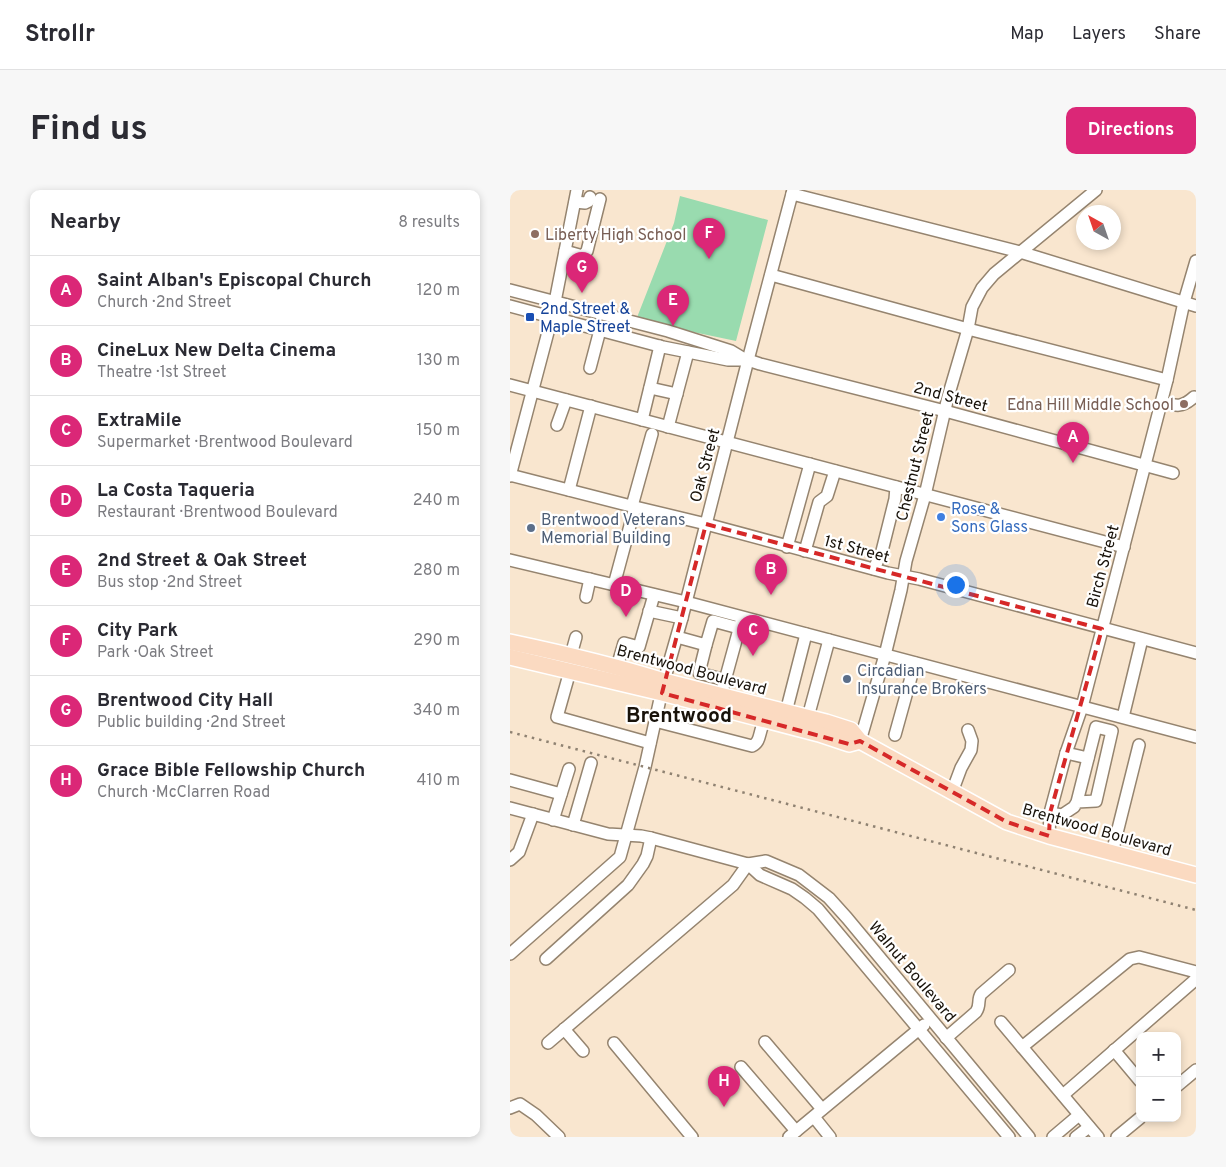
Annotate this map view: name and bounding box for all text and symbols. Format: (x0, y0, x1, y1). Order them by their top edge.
text: Strollr (25, 20, 95, 50)
text: Map (1010, 23, 1044, 46)
text: Layers (1072, 23, 1126, 46)
text: Share (1154, 23, 1201, 46)
button: Directions (1066, 107, 1196, 154)
text: Find us (30, 108, 148, 152)
north arrow (1076, 205, 1121, 250)
text: Nearby (50, 209, 121, 236)
text: 8 results (398, 213, 460, 233)
pin: F (693, 218, 725, 259)
place label: Liberty High School (545, 226, 686, 246)
marker: Liberty High School (529, 228, 541, 240)
pin: G (566, 252, 598, 293)
text: Saint Alban's Episcopal Church (97, 269, 372, 293)
text: A (60, 281, 72, 301)
text: 120 m (417, 281, 460, 301)
pin: E (657, 285, 689, 326)
text: Church · 2nd Street (97, 293, 232, 313)
place label: 2nd Street & Maple Street (540, 300, 631, 338)
marker: 2nd Street & Maple Street (524, 311, 536, 323)
text: CineLux New Delta Cinema (97, 339, 336, 363)
text: B (60, 351, 72, 371)
text: 130 m (417, 351, 460, 371)
text: Theatre · 1st Street (97, 363, 227, 383)
street label: 2nd Street (911, 378, 990, 417)
place label: Edna Hill Middle School (1007, 396, 1174, 416)
marker: Edna Hill Middle School (1178, 398, 1190, 410)
text: ExtraMile (97, 409, 182, 433)
street label: Chestnut Street (893, 409, 939, 524)
text: C (61, 421, 71, 441)
text: 150 m (417, 421, 460, 441)
pin: A (1057, 422, 1089, 463)
street label: Oak Street (686, 426, 725, 505)
text: Supermarket · Brentwood Boulevard (97, 433, 353, 453)
text: La Costa Taqueria (97, 479, 255, 503)
text: D (60, 491, 72, 511)
text: 240 m (413, 491, 460, 511)
place label: Rose & Sons Glass (951, 500, 1028, 538)
text: Restaurant · Brentwood Boulevard (97, 503, 338, 523)
place label: Brentwood Veterans Memorial Building (541, 511, 685, 549)
marker: Rose & Sons Glass (935, 511, 947, 523)
marker: Brentwood Veterans Memorial Building (525, 522, 537, 534)
street label: Birch Street (1083, 523, 1125, 610)
street label: 1st Street (822, 532, 891, 568)
text: 2nd Street & Oak Street (97, 549, 307, 573)
pin: B (755, 554, 787, 595)
text: E (61, 561, 71, 581)
text: 280 m (413, 561, 460, 581)
your location (943, 572, 969, 598)
text: Bus stop · 2nd Street (97, 573, 242, 593)
pin: D (610, 576, 642, 617)
pin: C (737, 615, 769, 656)
text: City Park (97, 619, 178, 643)
text: F (61, 631, 71, 651)
text: 290 m (413, 631, 460, 651)
street label: Brentwood Boulevard (614, 641, 769, 701)
text: Park · Oak Street (97, 643, 214, 663)
place label: Circadian Insurance Brokers (857, 662, 987, 700)
marker: Circadian Insurance Brokers (841, 673, 853, 685)
text: Brentwood City Hall (97, 689, 273, 713)
text: G (61, 701, 71, 721)
text: 340 m (413, 701, 460, 721)
district label: Brentwood (626, 703, 732, 730)
text: Public building · 2nd Street (97, 713, 286, 733)
text: Grace Bible Fellowship Church (97, 759, 365, 783)
text: H (60, 771, 72, 791)
text: 410 m (417, 771, 460, 791)
text: Church · McClarren Road (97, 783, 270, 803)
street label: Brentwood Boulevard (1019, 800, 1173, 862)
street label: Walnut Boulevard (863, 918, 960, 1027)
map controls (1136, 1032, 1181, 1122)
button: + (1136, 1032, 1181, 1077)
pin: H (708, 1066, 740, 1107)
button: − (1136, 1077, 1181, 1122)

